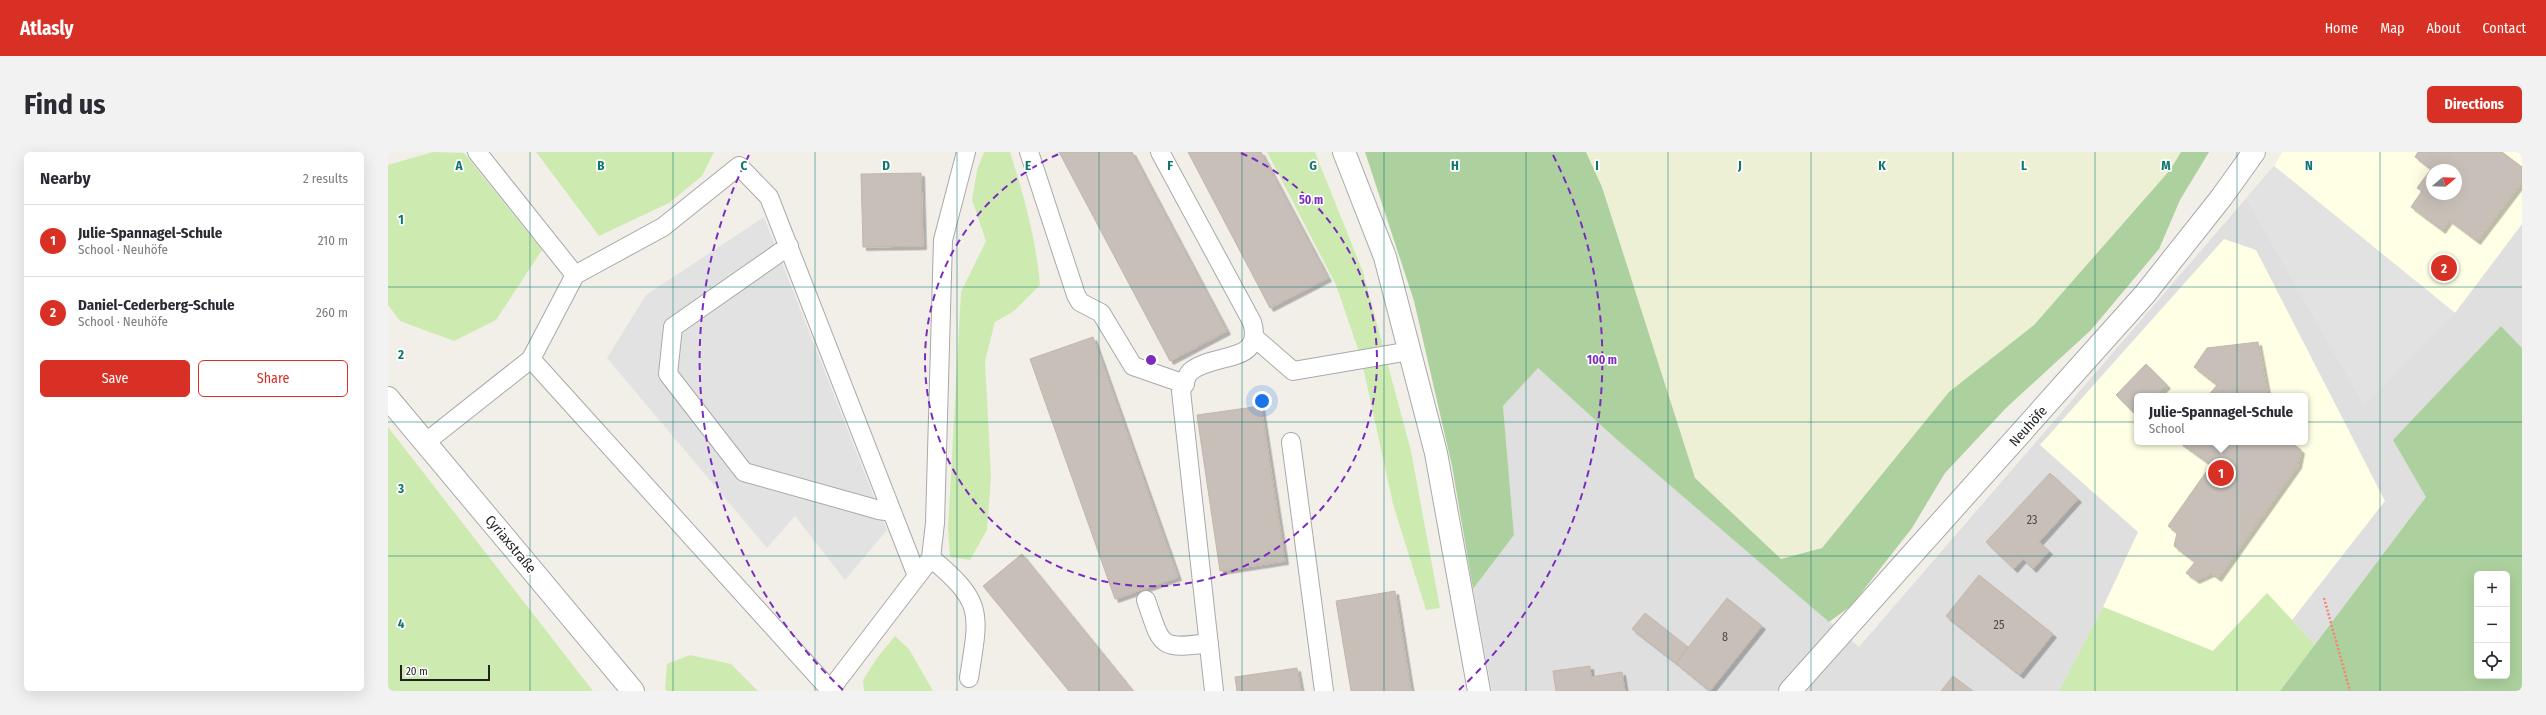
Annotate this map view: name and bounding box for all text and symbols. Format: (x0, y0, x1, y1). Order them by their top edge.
text: Atlasly (20, 17, 74, 40)
text: Home (2325, 20, 2358, 37)
text: Map (2380, 20, 2404, 37)
text: About (2426, 20, 2461, 37)
text: Contact (2483, 20, 2526, 37)
button: Directions (2427, 86, 2522, 123)
text: Find us (24, 88, 106, 121)
text: A (454, 158, 463, 173)
text: B (597, 158, 605, 173)
text: C (741, 158, 748, 173)
text: D (882, 158, 890, 173)
text: E (1025, 158, 1031, 173)
text: F (1167, 158, 1173, 173)
text: G (1309, 158, 1317, 173)
text: H (1451, 158, 1459, 173)
text: I (1595, 158, 1599, 173)
text: J (1737, 158, 1742, 173)
text: K (1878, 158, 1886, 173)
text: L (2021, 158, 2027, 173)
text: M (2161, 158, 2171, 173)
text: N (2305, 158, 2313, 173)
north arrow (2426, 164, 2462, 200)
text: Nearby (40, 168, 91, 189)
text: 2 results (303, 171, 348, 186)
text: 50 m (1299, 193, 1323, 207)
text: 1 (398, 212, 404, 227)
text: Julie-Spannagel-Schule (78, 224, 222, 242)
text: 1 (50, 233, 56, 248)
text: 210 m (318, 233, 348, 248)
text: School · Neuhöfe (78, 242, 168, 257)
pin: 2 (2431, 253, 2457, 283)
text: Daniel-Cederberg-Schule (78, 296, 235, 314)
text: 2 (50, 305, 56, 320)
text: 260 m (316, 305, 348, 320)
text: School · Neuhöfe (78, 314, 168, 329)
text: 2 (397, 347, 404, 362)
centre of rings (1144, 353, 1158, 367)
text: 100 m (1587, 353, 1617, 367)
button: Save (40, 360, 190, 397)
button: Share (198, 360, 348, 397)
your location (1252, 391, 1272, 411)
popup (2134, 393, 2308, 445)
street label: Neuhöfe (2006, 403, 2051, 450)
text: Julie-Spannagel-Schule (2149, 403, 2293, 421)
text: School (2149, 421, 2185, 436)
pin: 1 (2208, 458, 2234, 488)
text: 3 (397, 481, 404, 496)
street label: Cyriaxstraße (482, 512, 540, 577)
house number: 23 (2027, 513, 2037, 527)
map controls (2474, 571, 2510, 679)
button: + (2474, 571, 2510, 607)
button: − (2474, 607, 2510, 643)
text: 4 (398, 616, 405, 631)
house number: 25 (1994, 618, 2005, 632)
house number: 8 (1722, 630, 1728, 644)
button: locate (2474, 643, 2510, 679)
scale bar (400, 663, 490, 682)
text: 20 m (406, 665, 428, 678)

